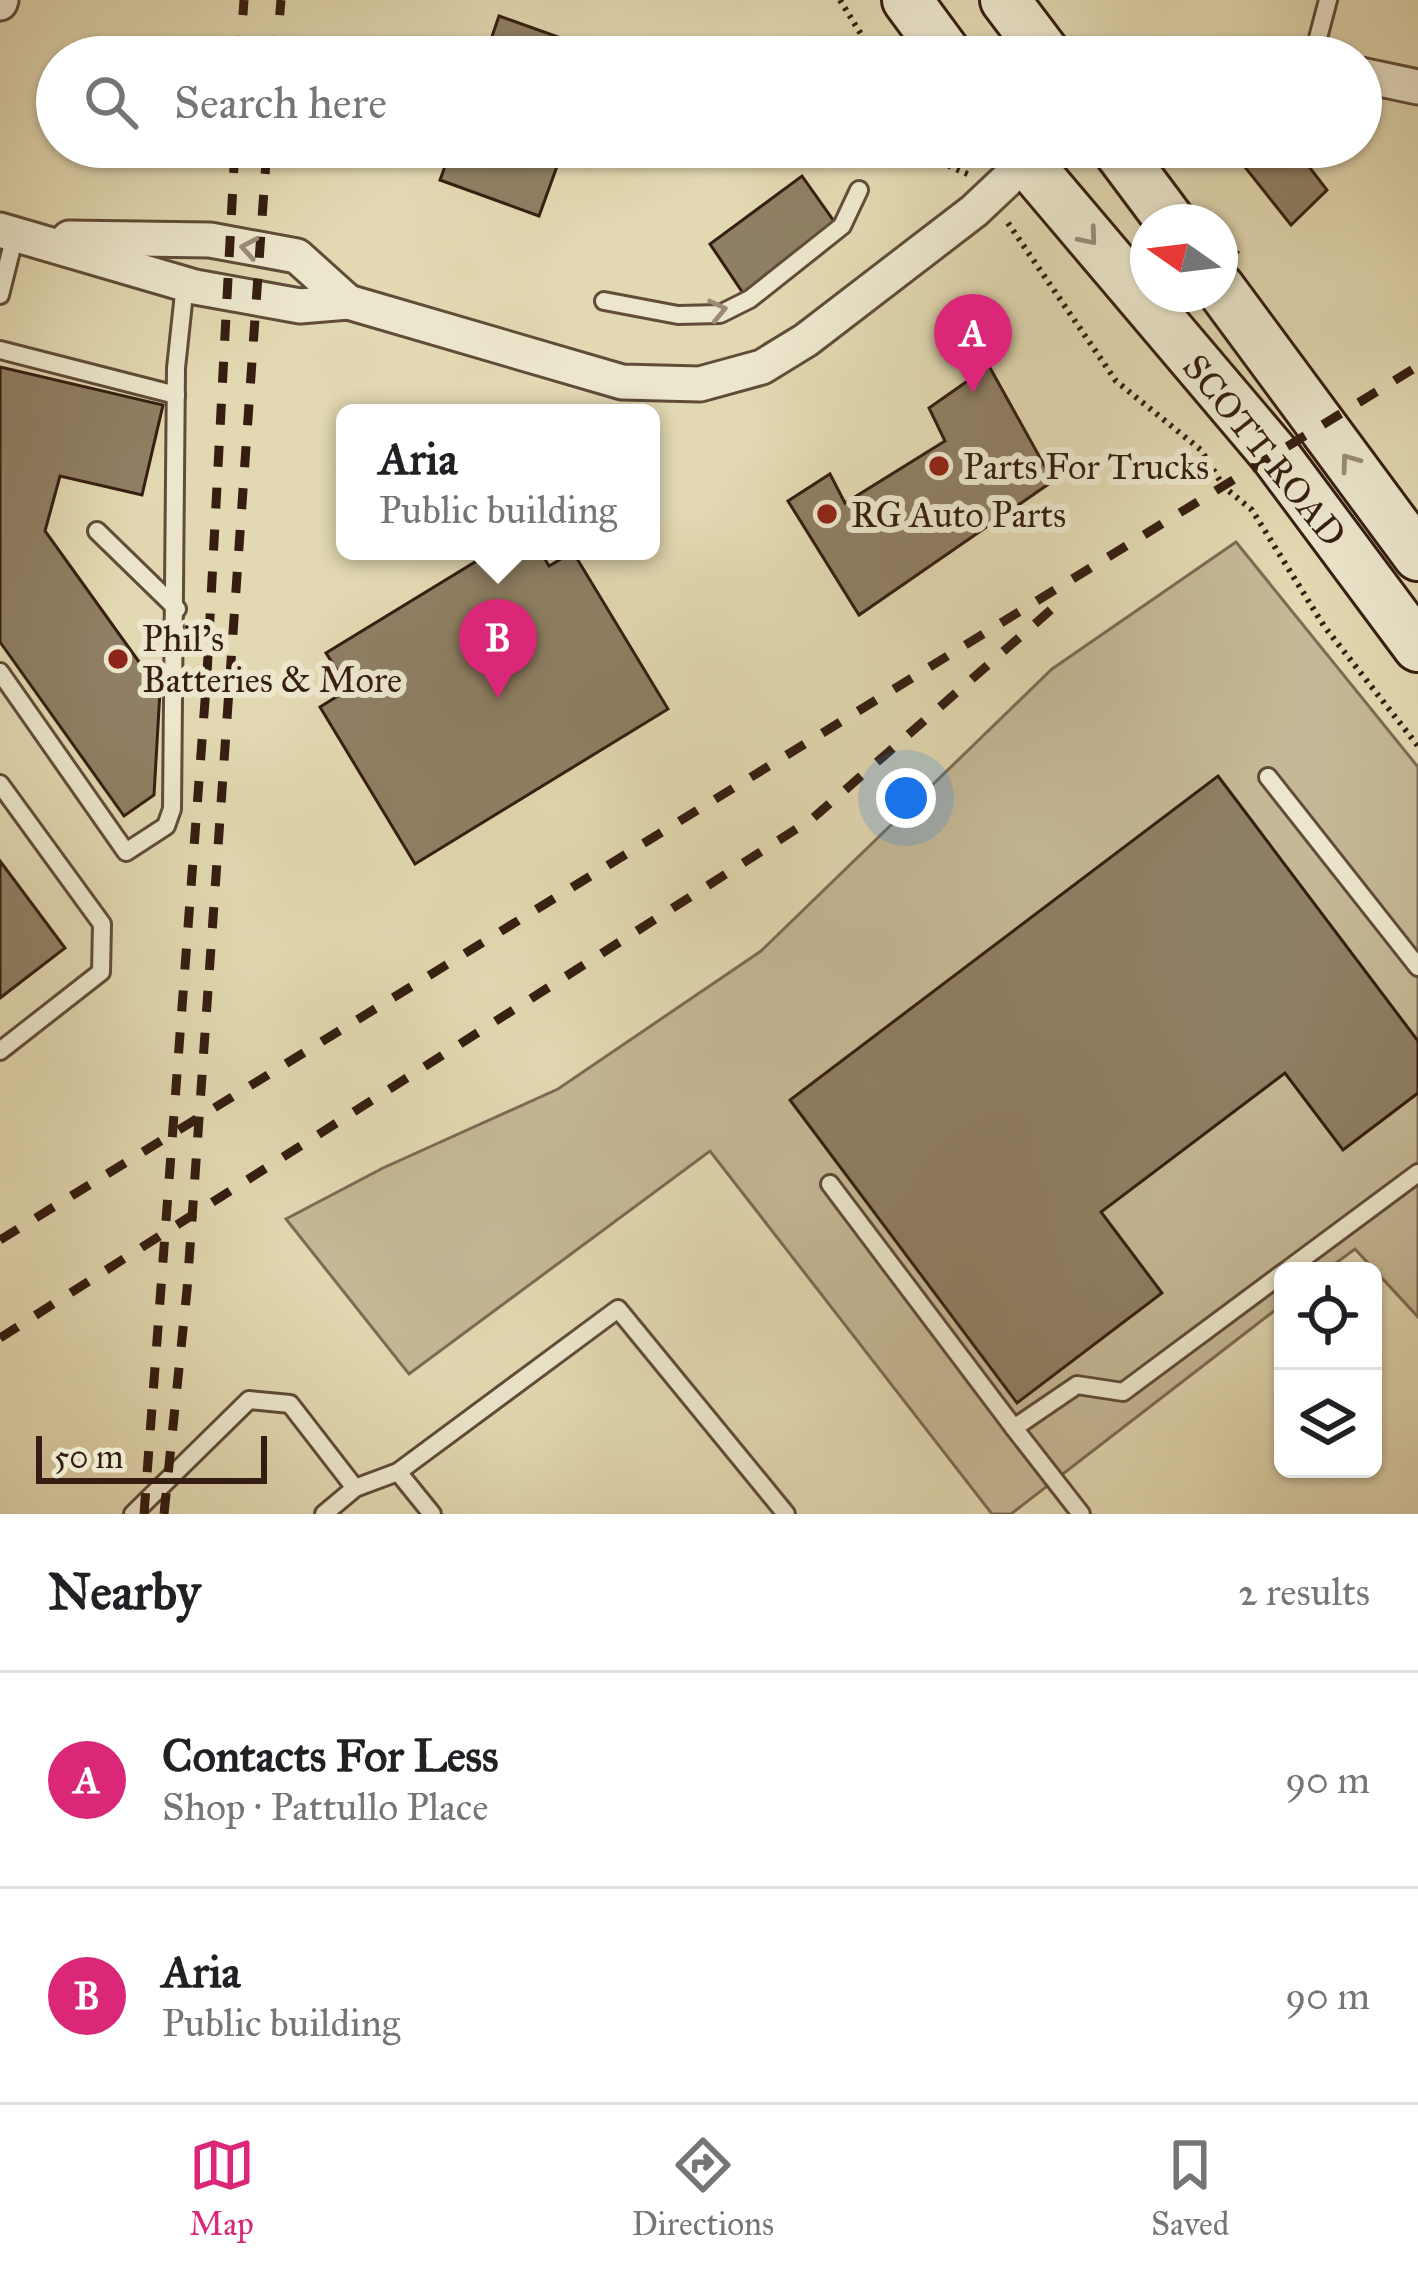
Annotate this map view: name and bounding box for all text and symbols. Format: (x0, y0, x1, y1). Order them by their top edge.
search box (36, 36, 1382, 168)
icon: search (78, 69, 144, 135)
text: Search here (174, 75, 387, 130)
north arrow (1130, 204, 1238, 312)
one-way arrow (1075, 223, 1096, 245)
one-way arrow (240, 236, 260, 261)
pin: A (934, 294, 1012, 393)
one-way arrow (708, 299, 728, 324)
street label: SCOTT ROAD (1173, 346, 1355, 556)
popup (336, 404, 660, 560)
text: Aria (379, 431, 457, 486)
place label: Parts For Trucks (963, 445, 1209, 489)
marker: Parts For Trucks (926, 453, 952, 479)
one-way arrow (1341, 454, 1363, 475)
text: Public building (379, 486, 617, 534)
place label: RG Auto Parts (851, 493, 1066, 537)
marker: RG Auto Parts (814, 501, 840, 527)
pin: B (459, 599, 537, 698)
place label: Phil's Batteries & More (142, 617, 402, 702)
marker: Phil's Batteries & More (105, 646, 131, 672)
your location (876, 768, 936, 828)
map controls (1274, 1262, 1382, 1478)
button: locate (1274, 1262, 1382, 1370)
button: layers (1274, 1370, 1382, 1478)
scale bar (36, 1430, 267, 1483)
text: 50 m (54, 1437, 123, 1477)
text: Nearby (48, 1561, 200, 1623)
text: 2 results (1238, 1568, 1370, 1616)
text: Contacts For Less (162, 1728, 498, 1783)
text: A (74, 1756, 100, 1804)
text: 90 m (1285, 1756, 1370, 1804)
text: Shop · Pattullo Place (162, 1783, 489, 1831)
text: Aria (162, 1944, 241, 1999)
text: B (74, 1972, 100, 2020)
text: 90 m (1285, 1972, 1370, 2020)
text: Public building (162, 1999, 400, 2047)
tab: Map (189, 2132, 255, 2244)
tab: Directions (632, 2132, 774, 2244)
tab: Saved (1151, 2132, 1229, 2244)

